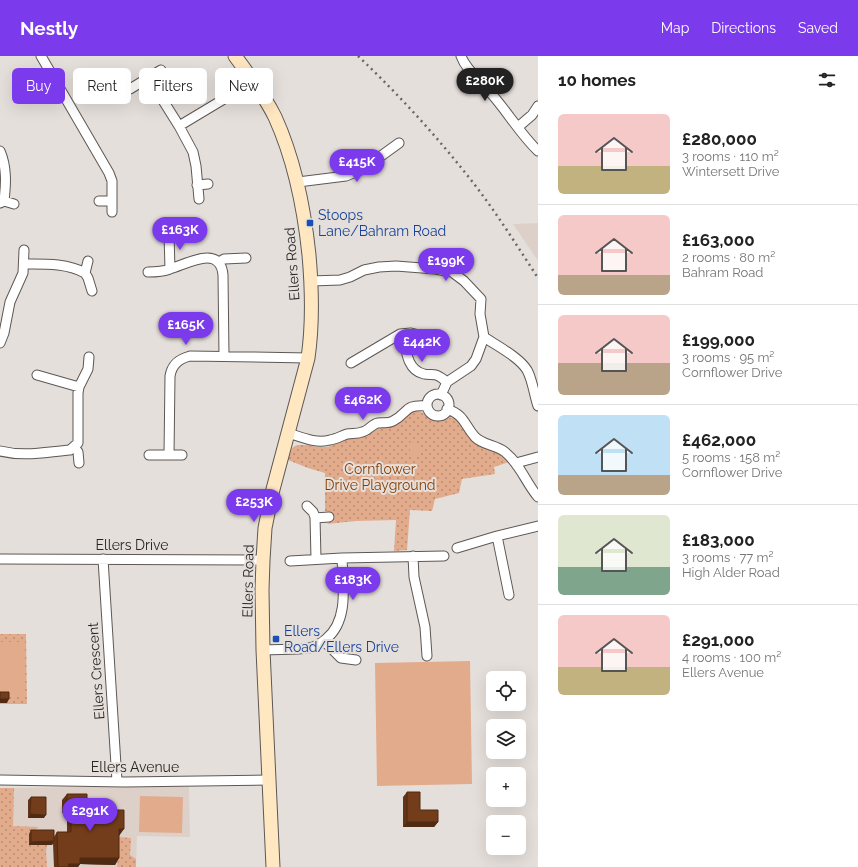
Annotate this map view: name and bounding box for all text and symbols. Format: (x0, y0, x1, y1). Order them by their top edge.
text: Nestly (20, 17, 78, 39)
text: Map (661, 20, 689, 36)
text: Directions (711, 20, 776, 36)
text: Saved (798, 20, 838, 36)
chip: Buy (12, 68, 65, 104)
chip: Rent (73, 68, 131, 104)
chip: Filters (139, 68, 207, 104)
chip: New (215, 68, 273, 104)
pin: £280K (457, 68, 513, 102)
icon: filters (816, 69, 838, 91)
text: 10 homes (558, 70, 636, 90)
text: £280K (466, 73, 504, 88)
text: £280,000 (682, 129, 757, 149)
icon: home (590, 130, 638, 178)
pin: £415K (329, 149, 385, 183)
text: 3 rooms · 110 m² (682, 149, 779, 164)
text: £415K (339, 154, 375, 169)
text: Wintersett Drive (682, 164, 779, 179)
place label: Stoops Lane/Bahram Road (318, 207, 446, 239)
pin: £163K (152, 217, 208, 251)
marker: Stoops Lane/Bahram Road (305, 218, 315, 228)
text: £163K (161, 222, 199, 237)
street label: Ellers Road (281, 227, 303, 301)
text: £163,000 (682, 230, 755, 250)
icon: home (590, 231, 638, 279)
pin: £199K (418, 248, 474, 282)
text: 2 rooms · 80 m² (682, 250, 775, 265)
text: £199K (427, 253, 465, 268)
text: Bahram Road (682, 265, 763, 280)
pin: £165K (158, 312, 214, 346)
text: £165K (167, 317, 205, 332)
pin: £442K (394, 329, 450, 363)
text: £199,000 (682, 330, 755, 350)
icon: home (590, 331, 638, 379)
text: £442K (403, 334, 441, 349)
text: 3 rooms · 95 m² (682, 350, 774, 365)
text: Cornflower Drive (682, 365, 782, 380)
pin: £462K (335, 387, 391, 421)
text: £462K (344, 392, 382, 407)
text: £462,000 (682, 430, 756, 450)
icon: home (590, 431, 638, 479)
text: 5 rooms · 158 m² (682, 450, 780, 465)
park label: Cornflower Drive Playground (324, 461, 436, 493)
text: Cornflower Drive (682, 465, 782, 480)
pin: £253K (226, 489, 282, 523)
text: £253K (235, 494, 273, 509)
text: £183,000 (682, 530, 755, 550)
icon: home (590, 531, 638, 579)
street label: Ellers Drive (95, 537, 169, 553)
street label: Ellers Road (239, 544, 257, 618)
text: 3 rooms · 77 m² (682, 550, 774, 565)
text: High Alder Road (682, 565, 780, 580)
pin: £183K (325, 567, 381, 601)
text: £183K (334, 572, 372, 587)
street label: Ellers Crescent (85, 622, 107, 720)
place label: Ellers Road/Ellers Drive (284, 623, 399, 655)
text: £291,000 (682, 630, 755, 650)
icon: home (590, 631, 638, 679)
marker: Ellers Road/Ellers Drive (271, 634, 281, 644)
text: 4 rooms · 100 m² (682, 650, 781, 665)
text: Ellers Avenue (682, 665, 764, 680)
map controls (486, 671, 526, 855)
button: locate (486, 671, 526, 711)
button: layers (486, 719, 526, 759)
street label: Ellers Avenue (91, 759, 179, 775)
button: + (486, 767, 526, 807)
pin: £291K (62, 798, 118, 832)
text: £291K (71, 803, 109, 818)
button: − (486, 815, 526, 855)

